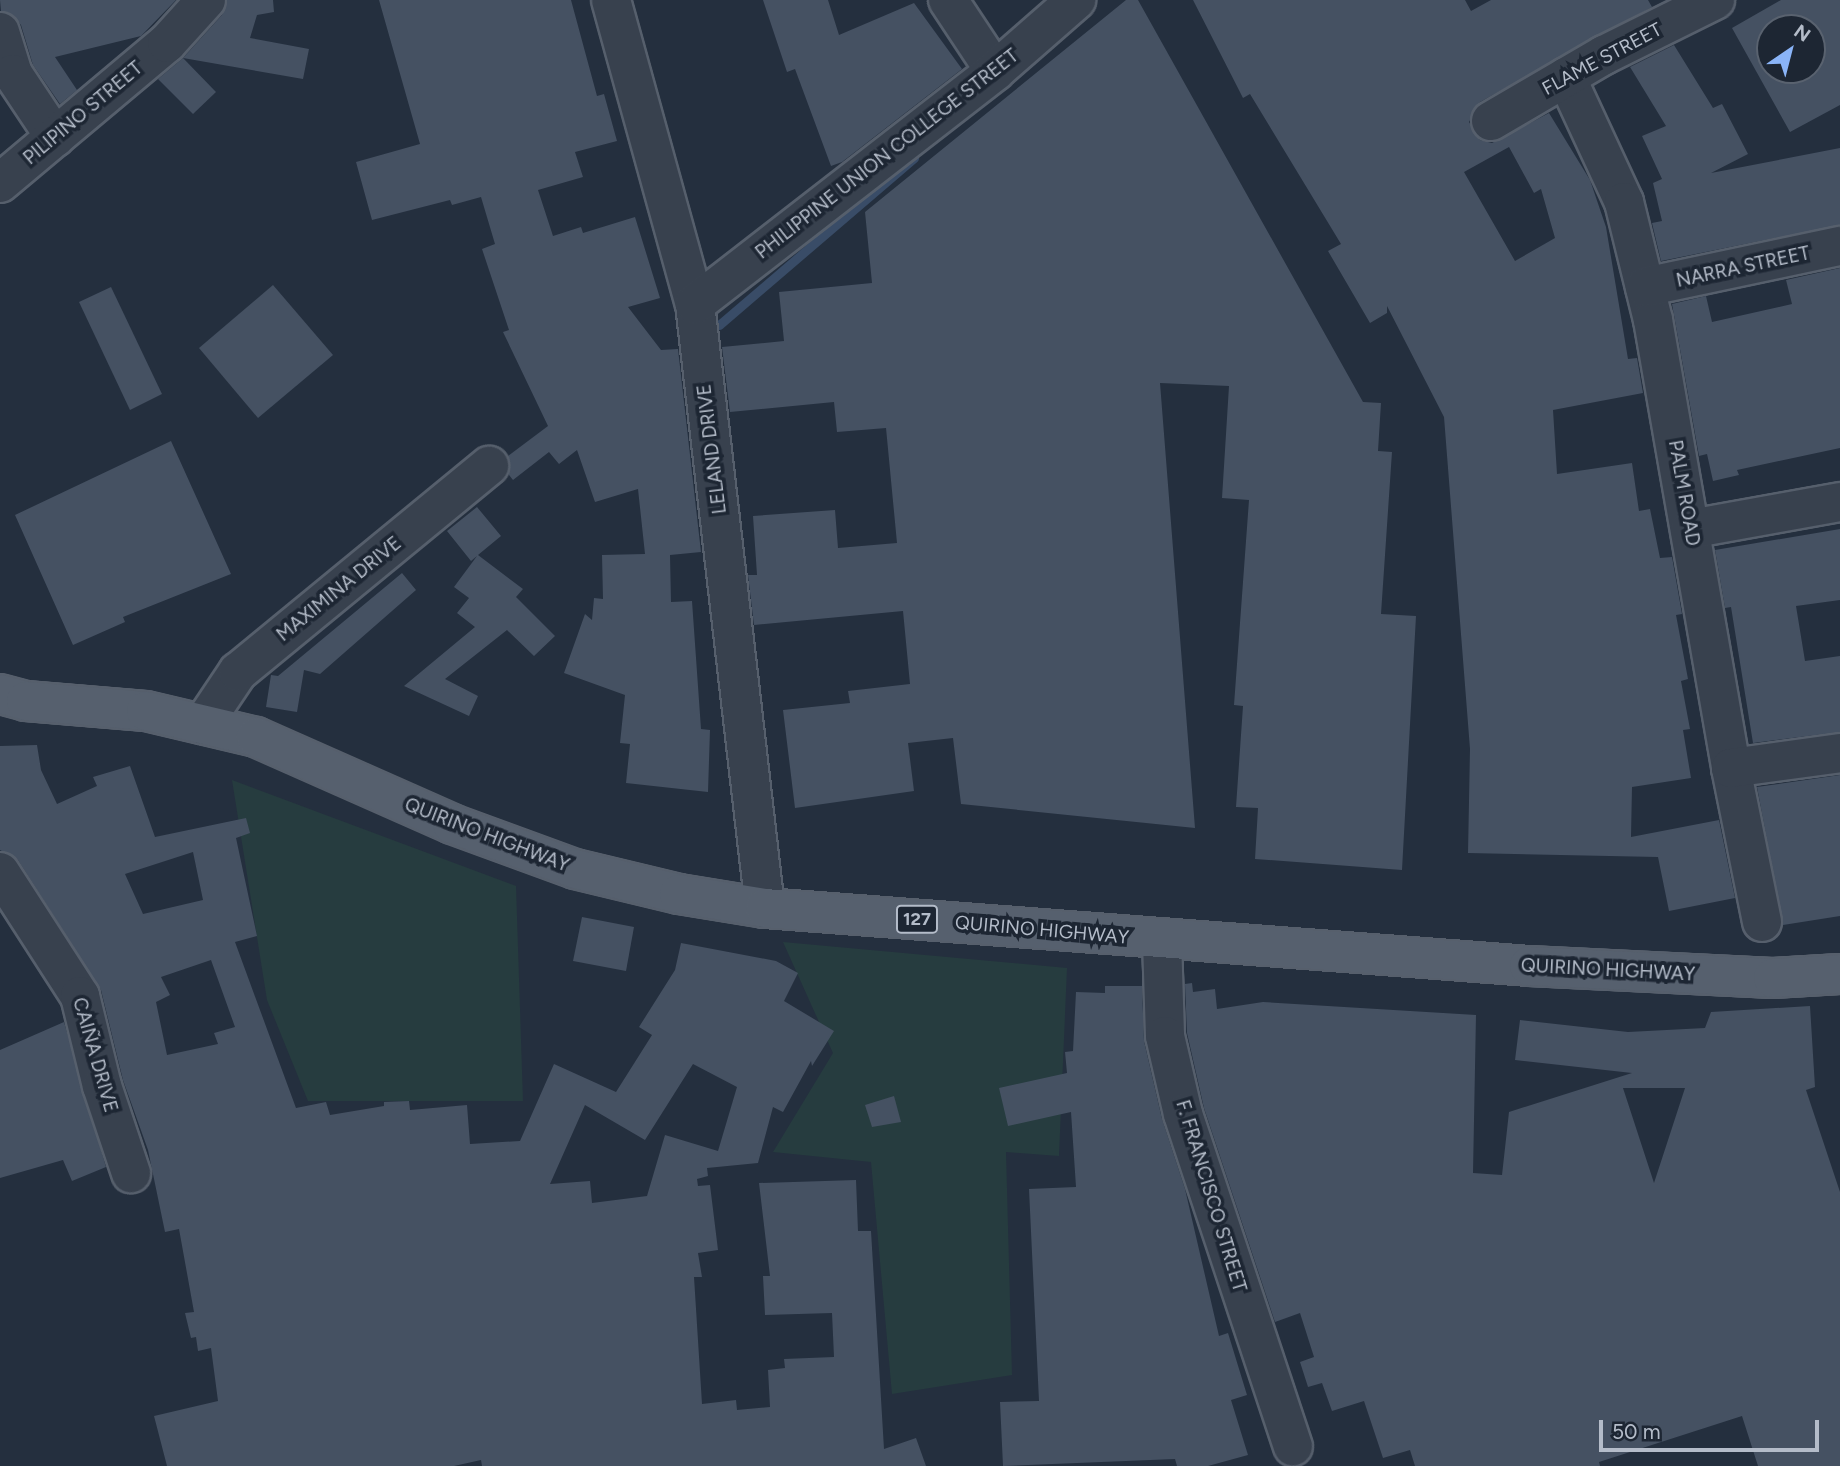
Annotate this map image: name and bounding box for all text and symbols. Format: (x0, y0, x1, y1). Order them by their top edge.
north arrow (1756, 14, 1826, 84)
street label: FLAME STREET (1538, 18, 1666, 100)
text: N (1790, 19, 1815, 47)
street label: PHILIPPINE UNION COLLEGE STREET (751, 44, 1023, 264)
street label: PILIPINO STREET (19, 57, 147, 169)
street label: NARRA STREET (1674, 242, 1812, 292)
street label: LELAND DRIVE (693, 383, 731, 515)
street label: PALM ROAD (1663, 438, 1705, 548)
street label: MAXIMINA DRIVE (272, 532, 406, 646)
street label: QUIRINO HIGHWAY (401, 793, 573, 877)
road number: 127 (894, 904, 940, 934)
street label: QUIRINO HIGHWAY (954, 911, 1130, 949)
street label: QUIRINO HIGHWAY (1520, 954, 1696, 986)
street label: CAIÑA DRIVE (68, 995, 122, 1115)
street label: F. FRANCISCO STREET (1171, 1097, 1251, 1295)
scale bar (1602, 1406, 1822, 1450)
text: 50 m (1612, 1419, 1661, 1444)

